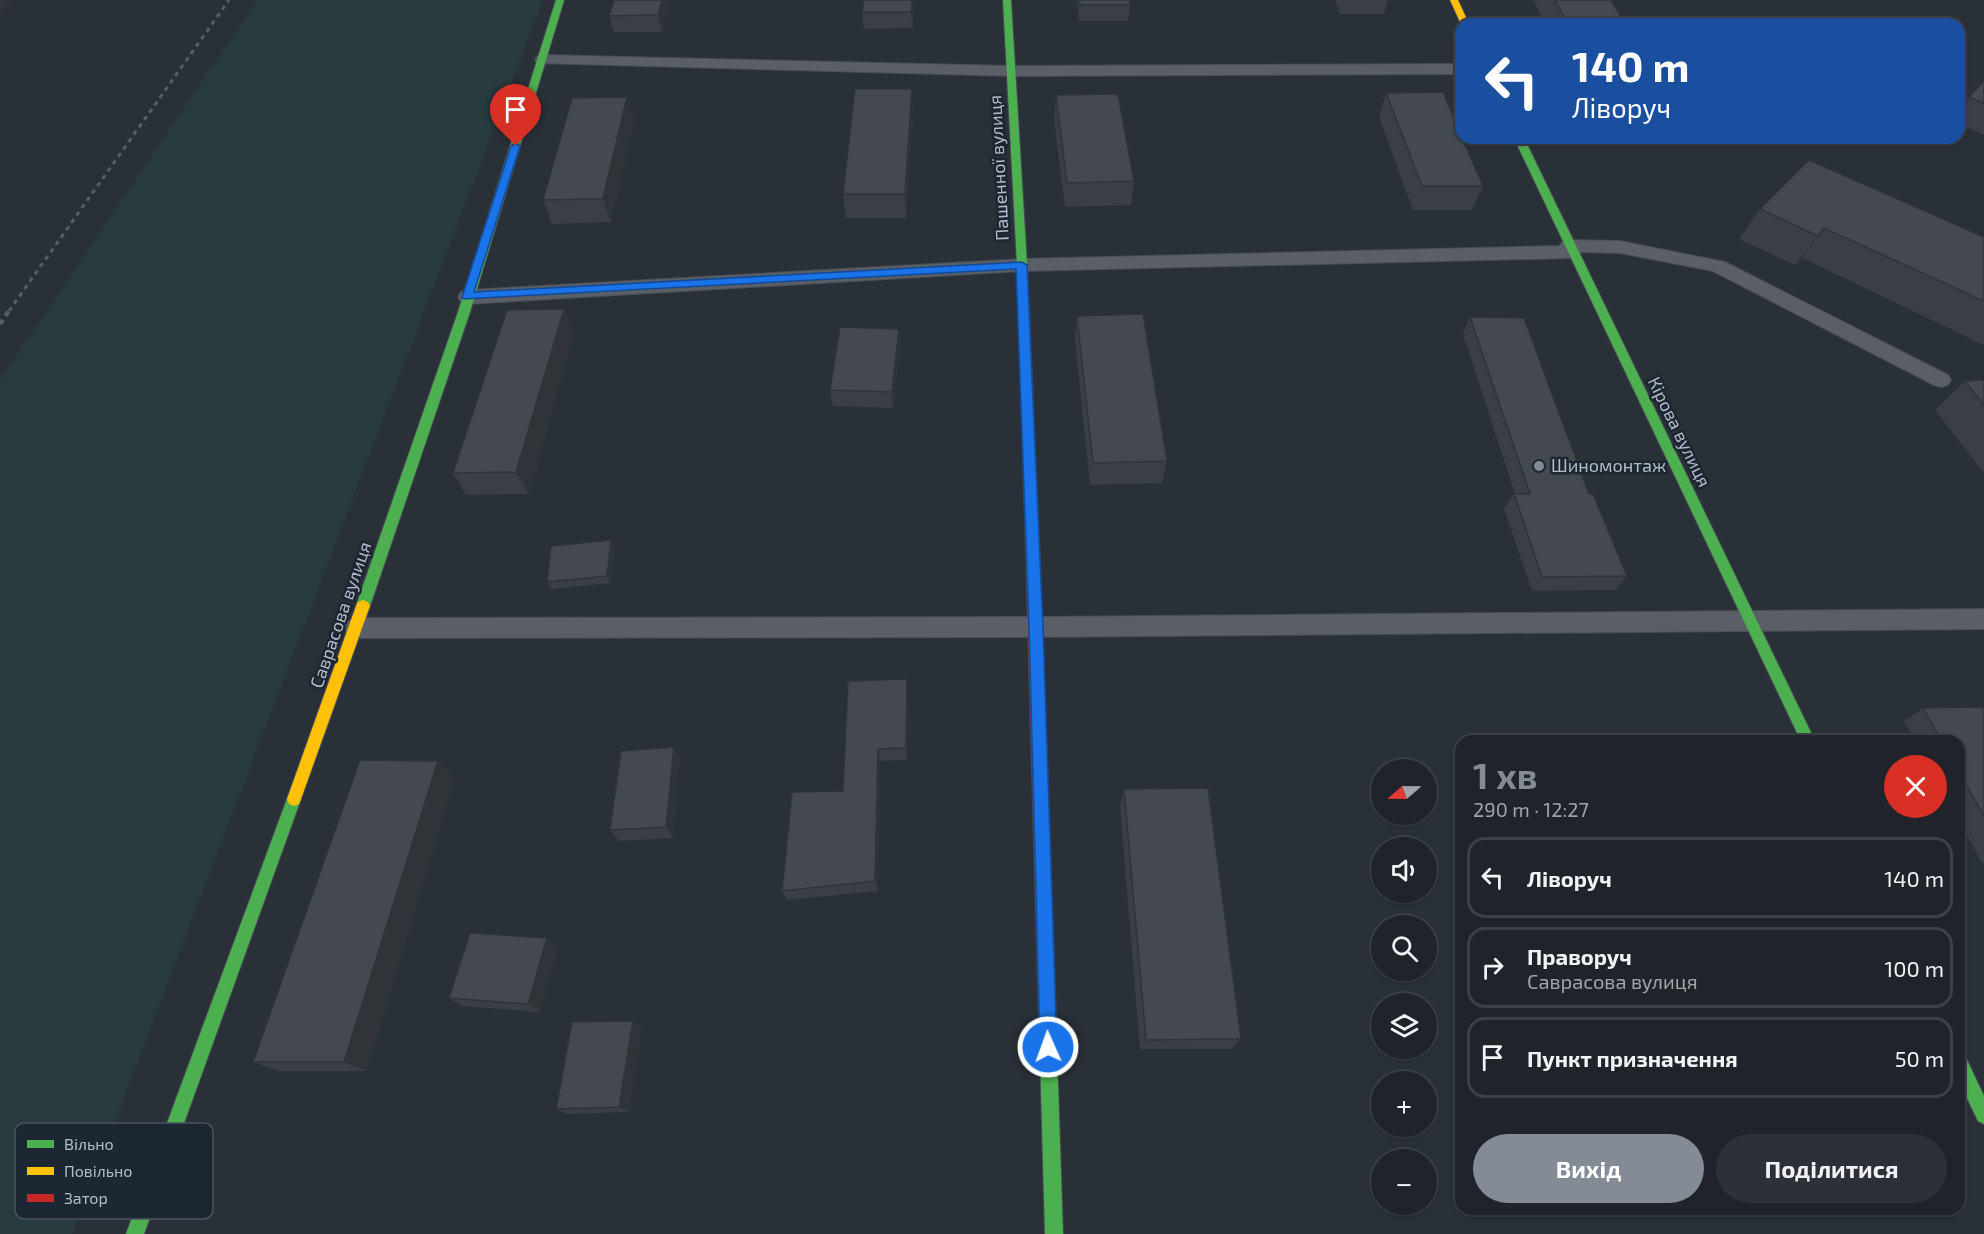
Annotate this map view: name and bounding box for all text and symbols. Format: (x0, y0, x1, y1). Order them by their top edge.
text: 140 m (1572, 40, 1689, 90)
icon: left (1473, 42, 1551, 120)
pin (490, 84, 541, 146)
text: Ліворуч (1572, 91, 1671, 123)
icon: arrive (499, 93, 532, 126)
street label: Пашенної вулиця (983, 95, 1013, 242)
street label: Кірова вулиця (1644, 373, 1716, 490)
place label: Шиномонтаж (1551, 454, 1666, 476)
marker: Шиномонтаж (1532, 459, 1546, 473)
street label: Саврасова вулиця (305, 539, 375, 691)
text: 1 хв (1473, 753, 1537, 796)
button: close (1884, 755, 1947, 818)
north arrow (1371, 759, 1437, 825)
map controls (1371, 759, 1437, 1215)
text: 290 m · 12:27 (1473, 797, 1589, 821)
button: sound (1371, 837, 1437, 903)
icon: left (1476, 861, 1509, 894)
text: Ліворуч (1527, 865, 1612, 891)
text: 140 m (1884, 865, 1944, 891)
button: search (1371, 915, 1437, 981)
text: Праворуч (1527, 943, 1632, 969)
icon: right (1476, 951, 1509, 984)
text: 100 m (1885, 955, 1944, 981)
text: Саврасова вулиця (1527, 969, 1698, 993)
button: layers (1371, 993, 1437, 1059)
position arrow (1016, 1015, 1080, 1079)
icon: arrive (1476, 1041, 1509, 1074)
text: Пункт призначення (1527, 1045, 1738, 1071)
text: 50 m (1895, 1045, 1944, 1071)
button: + (1371, 1071, 1437, 1137)
legend (15, 1123, 213, 1219)
text: Вільно (64, 1134, 114, 1153)
button: Вихід (1473, 1134, 1704, 1203)
button: Поділитися (1716, 1134, 1947, 1203)
button: − (1371, 1149, 1437, 1215)
text: Повільно (64, 1161, 132, 1180)
text: Затор (64, 1188, 108, 1207)

